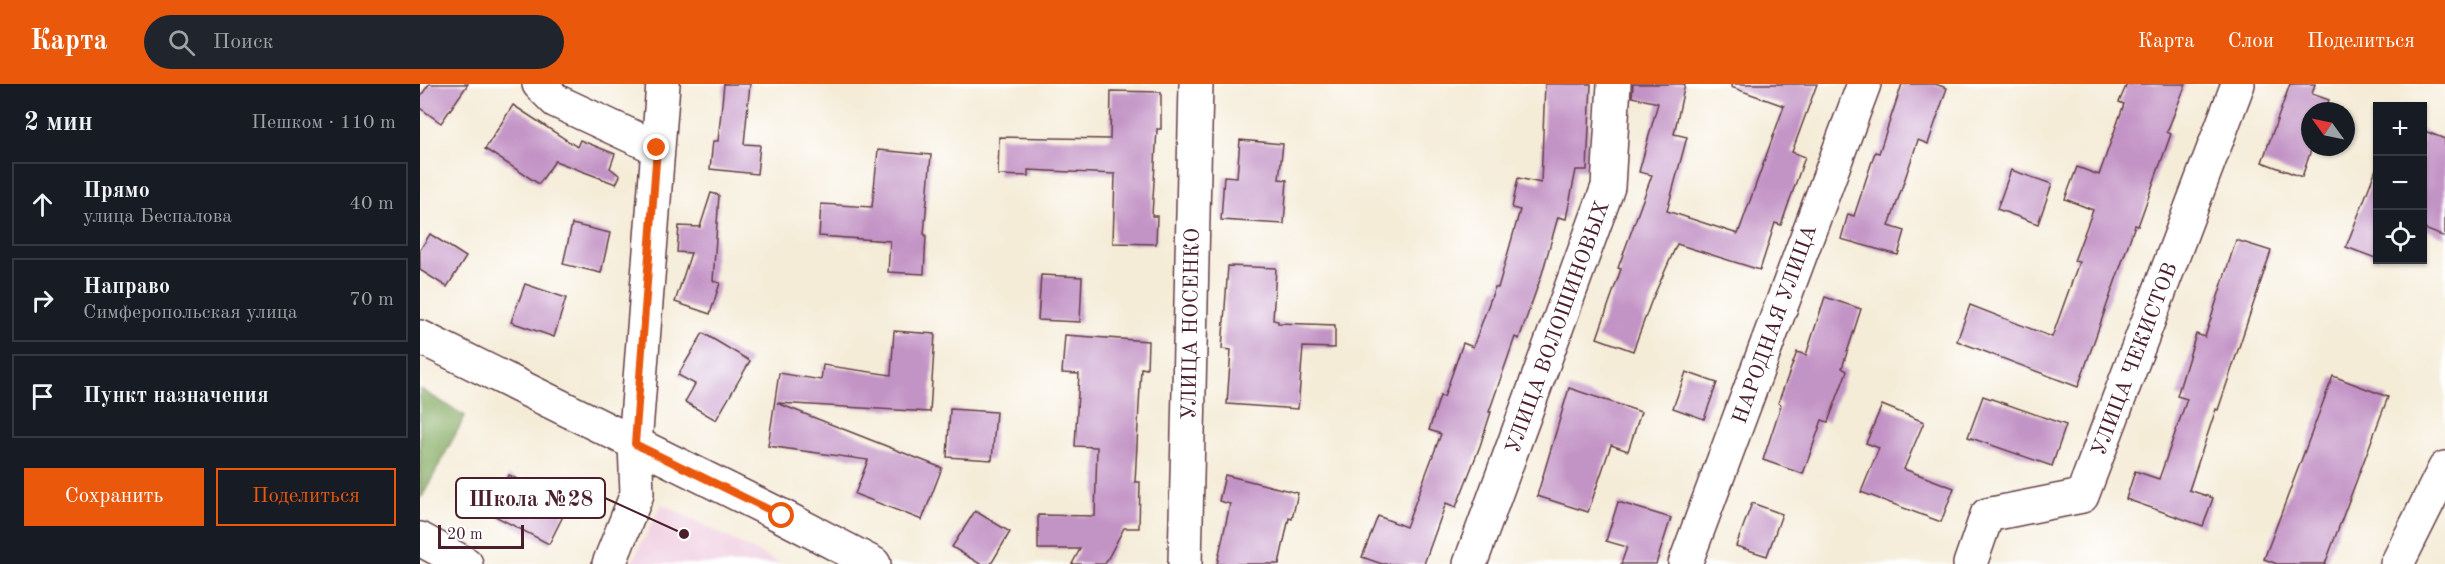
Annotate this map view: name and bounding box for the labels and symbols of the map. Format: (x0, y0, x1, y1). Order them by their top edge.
north arrow (2301, 102, 2355, 156)
route end (643, 134, 669, 160)
street label: УЛИЦА ВОЛОШИНОВЫХ (1503, 198, 1614, 457)
street label: НАРОДНАЯ УЛИЦА (1730, 222, 1821, 427)
street label: УЛИЦА НОСЕНКО (1179, 228, 1204, 420)
street label: УЛИЦА ЧЕКИСТОВ (2089, 260, 2182, 459)
callout: Школа №28 (456, 478, 605, 518)
text: Школа №28 (469, 489, 593, 511)
route start (768, 502, 794, 528)
scale bar (438, 522, 524, 550)

